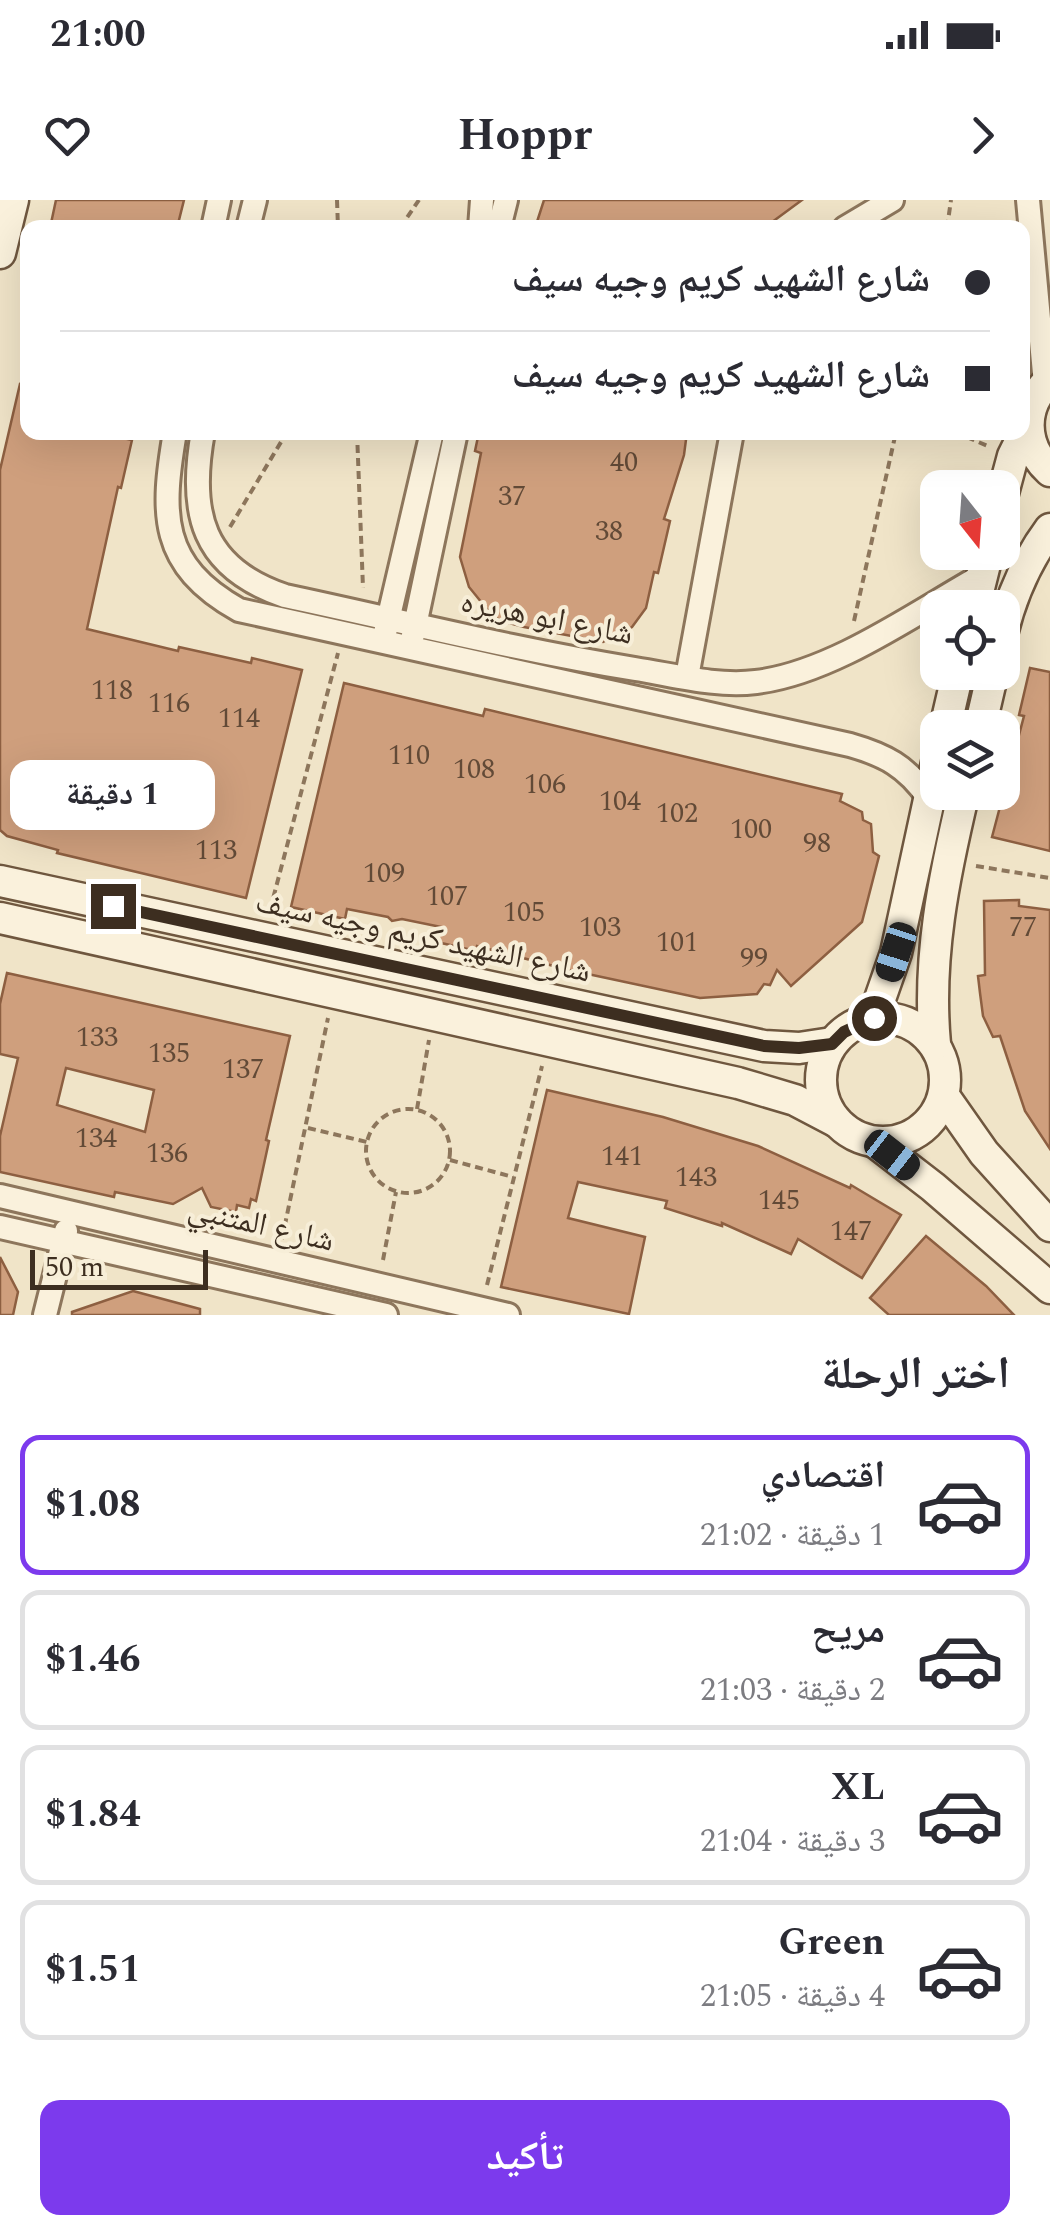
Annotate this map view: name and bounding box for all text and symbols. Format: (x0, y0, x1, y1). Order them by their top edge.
text: 21:00 (50, 6, 145, 64)
text: Hoppr (458, 101, 592, 170)
icon: heart (40, 108, 95, 163)
icon: forward (955, 108, 1010, 163)
text: شارع الشهيد كريم وجيه سيف (512, 251, 930, 309)
text: شارع الشهيد كريم وجيه سيف (512, 347, 930, 405)
house number: 40 (610, 441, 638, 484)
north arrow (920, 470, 1020, 570)
map controls (920, 470, 1020, 810)
house number: 37 (498, 475, 526, 518)
house number: 38 (595, 510, 623, 553)
street label: شارع ابو هريره (457, 577, 637, 659)
button: locate (920, 590, 1020, 690)
house number: 118 (91, 669, 133, 712)
house number: 116 (148, 682, 190, 725)
house number: 114 (218, 697, 260, 740)
button: layers (920, 710, 1020, 810)
house number: 110 (388, 734, 430, 777)
house number: 108 (453, 748, 495, 791)
callout: 1 دقيقة (11, 761, 216, 831)
house number: 106 (524, 763, 566, 806)
text: 1 دقيقة (66, 770, 159, 819)
house number: 104 (599, 780, 641, 823)
house number: 102 (656, 792, 698, 835)
house number: 100 (730, 808, 772, 851)
house number: 98 (803, 822, 831, 865)
house number: 113 (195, 829, 237, 872)
house number: 109 (363, 852, 405, 895)
house number: 107 (426, 875, 468, 918)
street label: شارع الشهيد كريم وجيه سيف (251, 878, 595, 996)
route end (91, 884, 136, 929)
house number: 105 (503, 891, 545, 934)
house number: 103 (579, 906, 621, 949)
house number: 77 (1009, 906, 1037, 949)
car (872, 919, 920, 985)
house number: 101 (656, 921, 698, 964)
house number: 99 (740, 937, 768, 980)
route start (852, 996, 897, 1041)
house number: 133 (76, 1016, 118, 1059)
house number: 135 (148, 1032, 190, 1075)
house number: 137 (222, 1048, 264, 1091)
house number: 134 (75, 1117, 117, 1160)
car (859, 1125, 925, 1185)
house number: 136 (146, 1132, 188, 1175)
house number: 141 (601, 1135, 643, 1178)
house number: 143 (675, 1156, 717, 1199)
house number: 145 (758, 1179, 800, 1222)
street label: شارع المتنبي (183, 1184, 339, 1266)
house number: 147 (830, 1210, 872, 1253)
scale bar (30, 1245, 208, 1290)
text: 50 m (45, 1246, 104, 1289)
text: اختر الرحلة (821, 1340, 1010, 1409)
text: اقتصادي (761, 1447, 885, 1505)
icon: car (915, 1460, 1005, 1550)
text: $1.08 (45, 1476, 140, 1534)
text: 1 دقيقة · 21:02 (700, 1511, 885, 1560)
text: مريح (811, 1602, 885, 1660)
icon: car (915, 1615, 1005, 1705)
text: $1.46 (45, 1631, 140, 1689)
text: 2 دقيقة · 21:03 (700, 1666, 885, 1715)
text: XL (831, 1759, 885, 1817)
icon: car (915, 1770, 1005, 1860)
text: $1.84 (45, 1786, 140, 1844)
text: 3 دقيقة · 21:04 (700, 1817, 885, 1866)
text: Green (778, 1914, 885, 1972)
icon: car (915, 1925, 1005, 2015)
text: $1.51 (45, 1941, 140, 1999)
text: 4 دقيقة · 21:05 (700, 1972, 885, 2021)
button: تأكيد (40, 2100, 1010, 2215)

